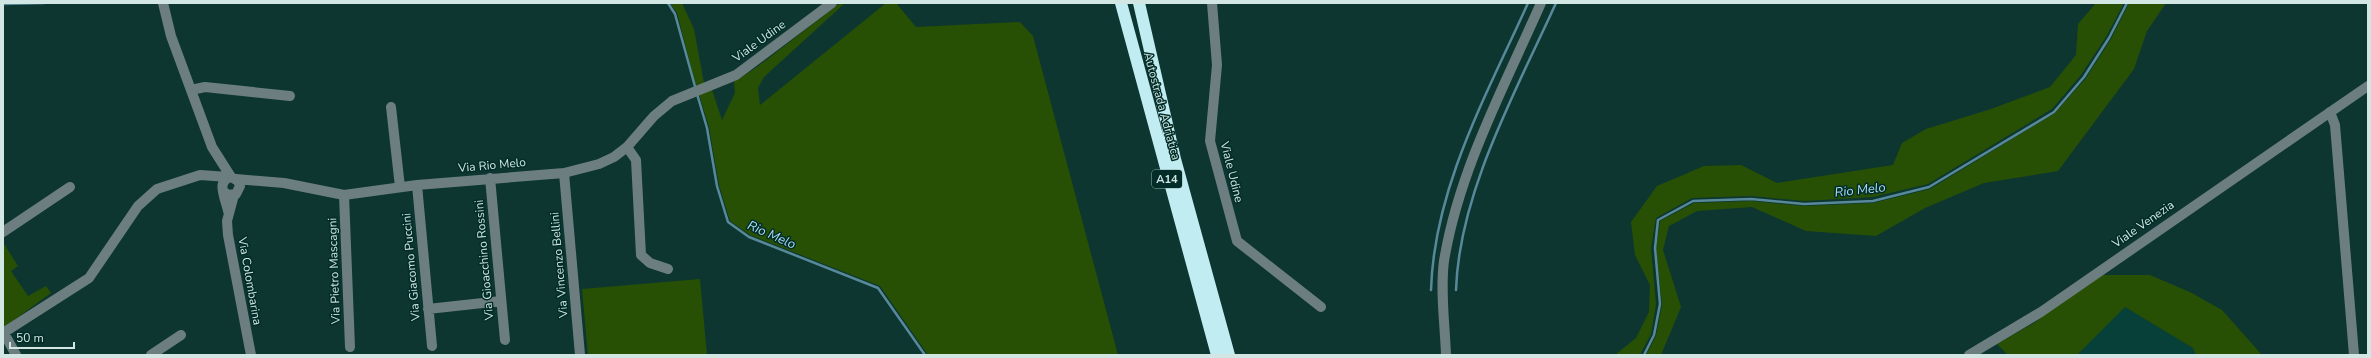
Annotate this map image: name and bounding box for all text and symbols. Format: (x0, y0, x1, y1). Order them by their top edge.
street label: Viale Udine (728, 16, 789, 66)
street label: Autostrada Adriatica (1140, 50, 1184, 162)
street label: Viale Udine (1216, 139, 1247, 204)
street label: Via Rio Melo (456, 154, 527, 176)
road number: A14 (1152, 170, 1182, 188)
water label: Rio Melo (1834, 178, 1887, 202)
street label: Viale Venezia (2108, 197, 2177, 252)
street label: Via Gioacchino Rossini (471, 199, 497, 322)
street label: Via Vincenzo Bellini (546, 211, 572, 320)
street label: Via Giacomo Puccini (398, 212, 424, 323)
water label: Rio Melo (744, 216, 799, 254)
street label: Via Pietro Mascagni (324, 218, 344, 325)
street label: Via Colombarina (234, 235, 266, 326)
scale bar (10, 324, 74, 350)
text: 50 m (16, 330, 44, 346)

